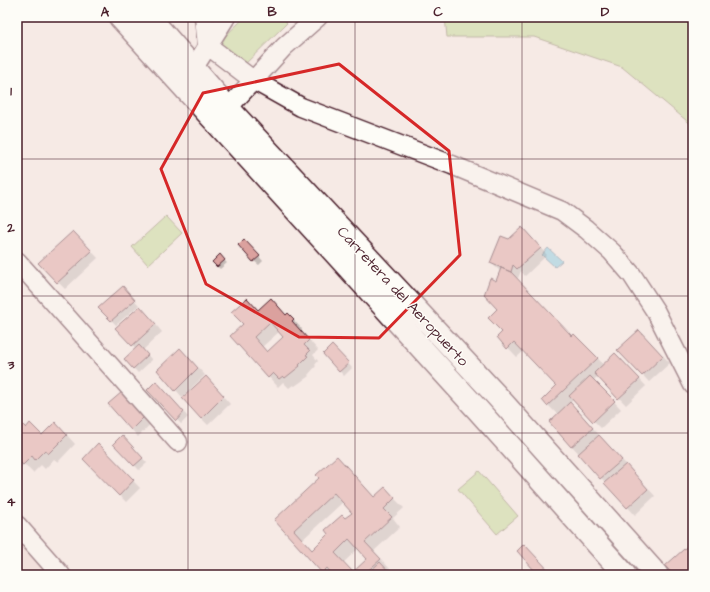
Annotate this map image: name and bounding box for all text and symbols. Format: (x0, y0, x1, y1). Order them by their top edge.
text: A (101, 3, 110, 21)
text: B (267, 3, 277, 21)
text: C (433, 3, 443, 21)
text: D (601, 3, 610, 21)
text: 1 (10, 82, 12, 100)
text: 2 (6, 219, 15, 237)
street label: Carretera del Aeropuerto (332, 222, 474, 371)
text: 3 (7, 356, 15, 374)
text: 4 (7, 493, 16, 511)

